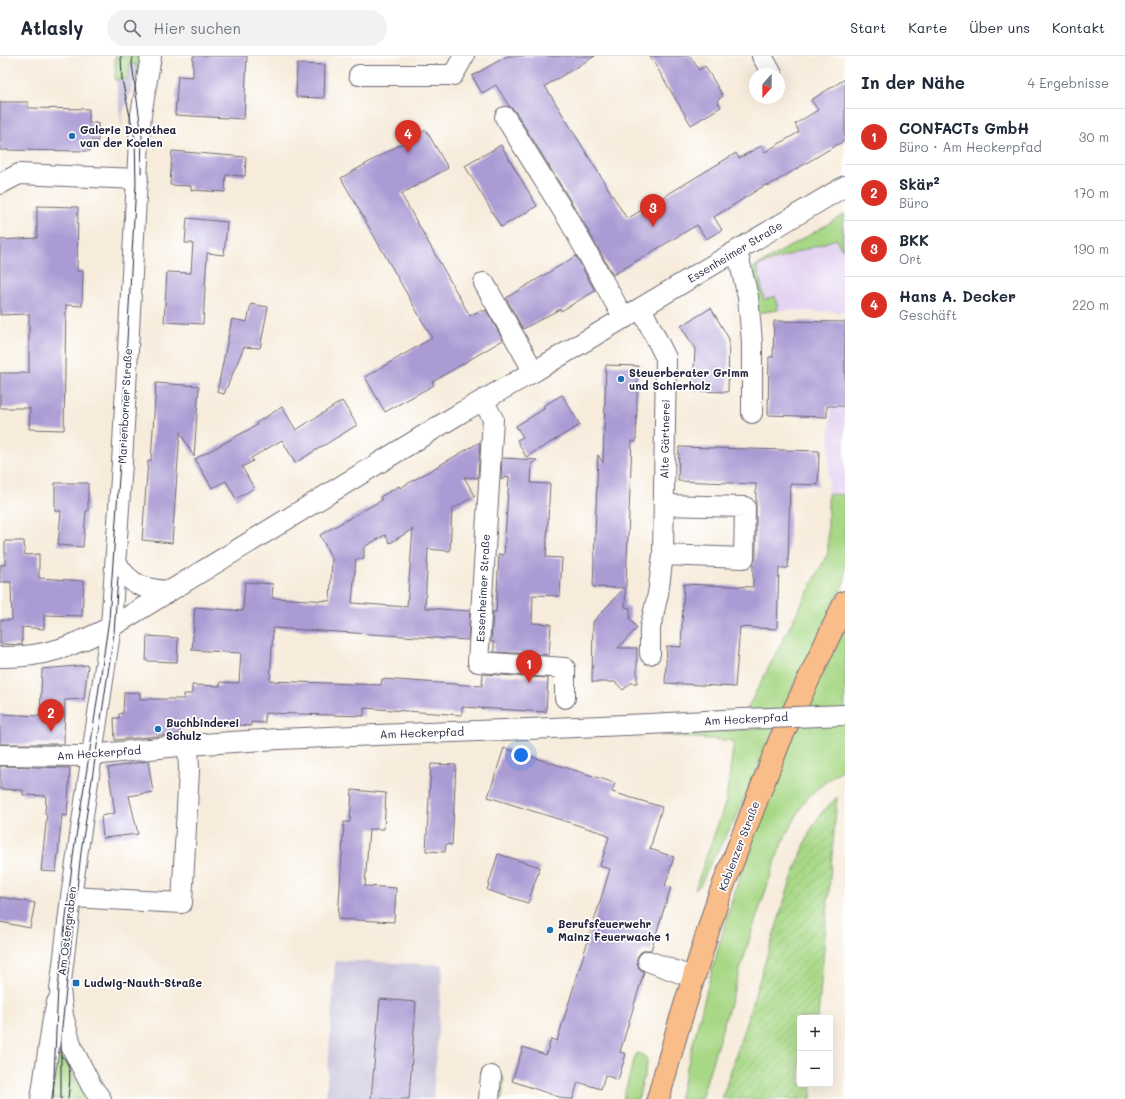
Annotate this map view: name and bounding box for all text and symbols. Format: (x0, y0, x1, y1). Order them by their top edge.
search box (107, 10, 387, 46)
text: Atlasly (20, 15, 83, 40)
icon: search (121, 17, 143, 39)
text: Hier suchen (153, 18, 241, 38)
text: Start (850, 18, 886, 37)
text: Karte (908, 18, 947, 37)
text: Über uns (969, 18, 1030, 37)
text: Kontakt (1052, 18, 1105, 37)
north arrow (749, 68, 785, 104)
text: In der Nähe (861, 71, 965, 93)
text: 4 Ergebnisse (1028, 74, 1109, 91)
text: CONFACTs GmbH (899, 118, 1029, 138)
pin: 4 (395, 120, 421, 153)
place label: Galerie Dorothea van der Koelen (80, 122, 177, 150)
text: 1 (871, 128, 877, 145)
text: 30 m (1079, 128, 1109, 145)
marker: Galerie Dorothea van der Koelen (67, 131, 77, 141)
text: Büro · Am Heckerpfad (899, 138, 1042, 155)
text: Skär² (899, 174, 940, 194)
text: 2 (870, 184, 878, 201)
text: 170 m (1073, 184, 1109, 201)
pin: 3 (640, 194, 666, 227)
text: Büro (899, 194, 928, 211)
street label: Essenheimer Straße (685, 217, 785, 286)
text: BKK (899, 230, 929, 250)
text: 3 (870, 240, 878, 257)
text: 190 m (1073, 240, 1109, 257)
text: Ort (899, 250, 922, 267)
text: Hans A. Decker (899, 286, 1016, 306)
text: 4 (870, 296, 878, 313)
text: 220 m (1072, 296, 1109, 313)
text: Geschäft (899, 306, 957, 323)
street label: Marienborner Straße (114, 348, 135, 464)
place label: Steuerberater Grimm und Schierholz (629, 365, 749, 393)
marker: Steuerberater Grimm und Schierholz (616, 374, 626, 384)
street label: Alte Gärtnerei (656, 399, 673, 479)
street label: Essenheimer Straße (472, 533, 493, 642)
pin: 1 (516, 650, 542, 683)
pin: 2 (38, 699, 64, 732)
street label: Am Heckerpfad (704, 709, 788, 728)
place label: Buchbinderei Schulz (166, 715, 239, 743)
marker: Buchbinderei Schulz (153, 724, 163, 734)
street label: Am Heckerpfad (380, 724, 464, 741)
street label: Am Heckerpfad (56, 742, 141, 763)
your location (511, 745, 531, 765)
street label: Koblenzer Straße (715, 799, 763, 893)
street label: Am Ostergraben (54, 885, 79, 976)
place label: Berufsfeuerwehr Mainz Feuerwache 1 (558, 916, 670, 944)
marker: Berufsfeuerwehr Mainz Feuerwache 1 (545, 925, 555, 935)
place label: Ludwig-Nauth-Straße (84, 975, 203, 990)
marker: Ludwig-Nauth-Straße (71, 978, 81, 988)
map controls (797, 1015, 833, 1087)
button: + (797, 1015, 833, 1051)
button: − (797, 1051, 833, 1087)

